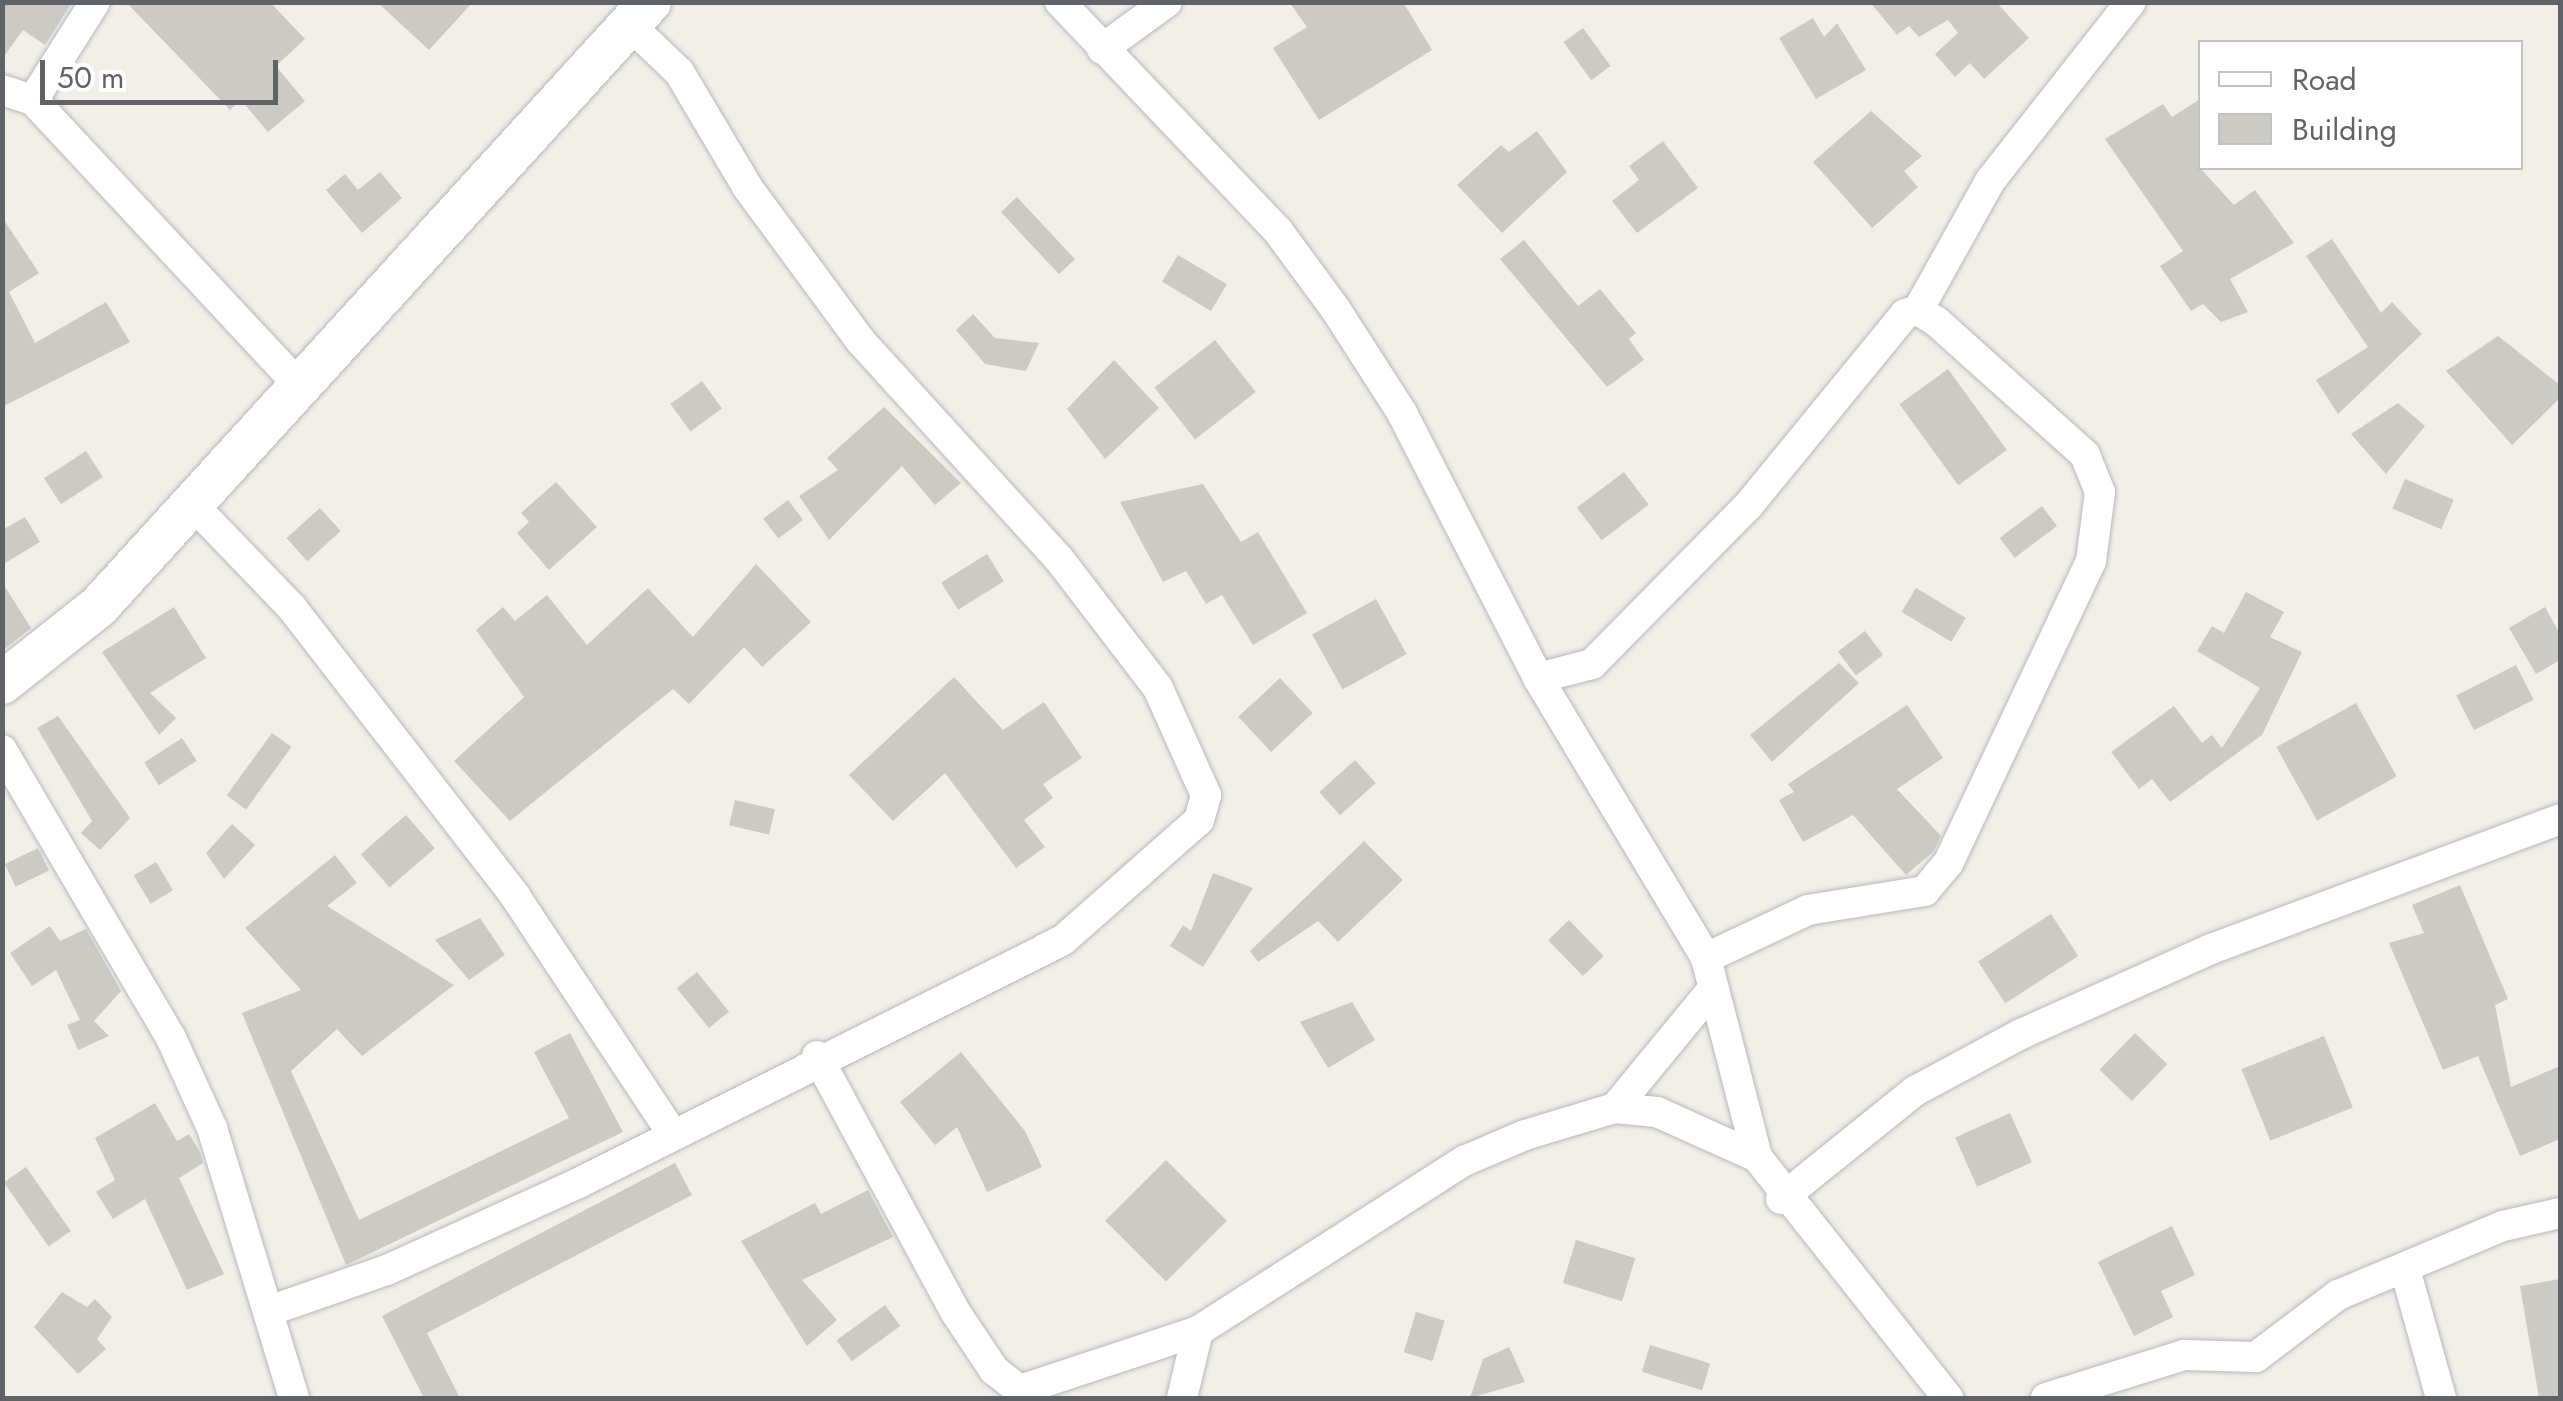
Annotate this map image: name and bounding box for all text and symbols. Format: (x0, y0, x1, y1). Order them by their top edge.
scale bar (45, 40, 282, 102)
legend (2198, 40, 2523, 170)
text: 50 m (57, 56, 124, 99)
text: Road (2292, 58, 2357, 101)
text: Building (2292, 108, 2397, 151)

